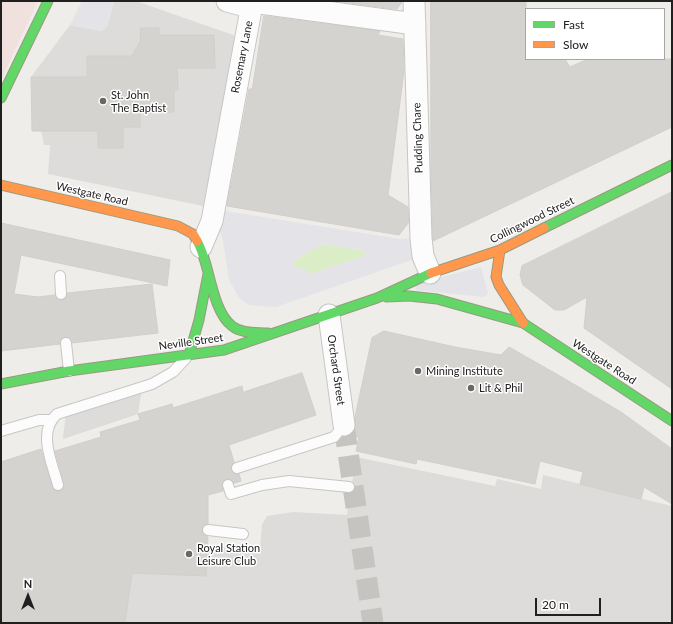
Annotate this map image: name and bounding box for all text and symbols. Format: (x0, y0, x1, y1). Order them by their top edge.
legend (525, 8, 665, 60)
text: Fast (563, 17, 584, 32)
street label: Rosemary Lane (229, 20, 255, 94)
text: Slow (563, 37, 588, 52)
place label: St. John The Baptist (111, 88, 166, 114)
marker: St. John The Baptist (98, 96, 108, 106)
street label: Pudding Chare (410, 102, 426, 174)
street label: Westgate Road (55, 179, 129, 209)
street label: Collingwood Street (488, 194, 576, 246)
street label: Neville Street (158, 331, 224, 353)
street label: Orchard Street (325, 334, 347, 406)
street label: Westgate Road (570, 336, 638, 388)
place label: Mining Institute (426, 364, 503, 378)
marker: Mining Institute (413, 366, 423, 376)
place label: Lit & Phil (479, 381, 523, 395)
marker: Lit & Phil (466, 383, 476, 393)
place label: Royal Station Leisure Club (197, 541, 260, 567)
marker: Royal Station Leisure Club (184, 549, 194, 559)
north arrow (8, 576, 48, 616)
text: N (24, 577, 32, 590)
scale bar (537, 590, 603, 616)
text: 20 m (542, 597, 569, 612)

